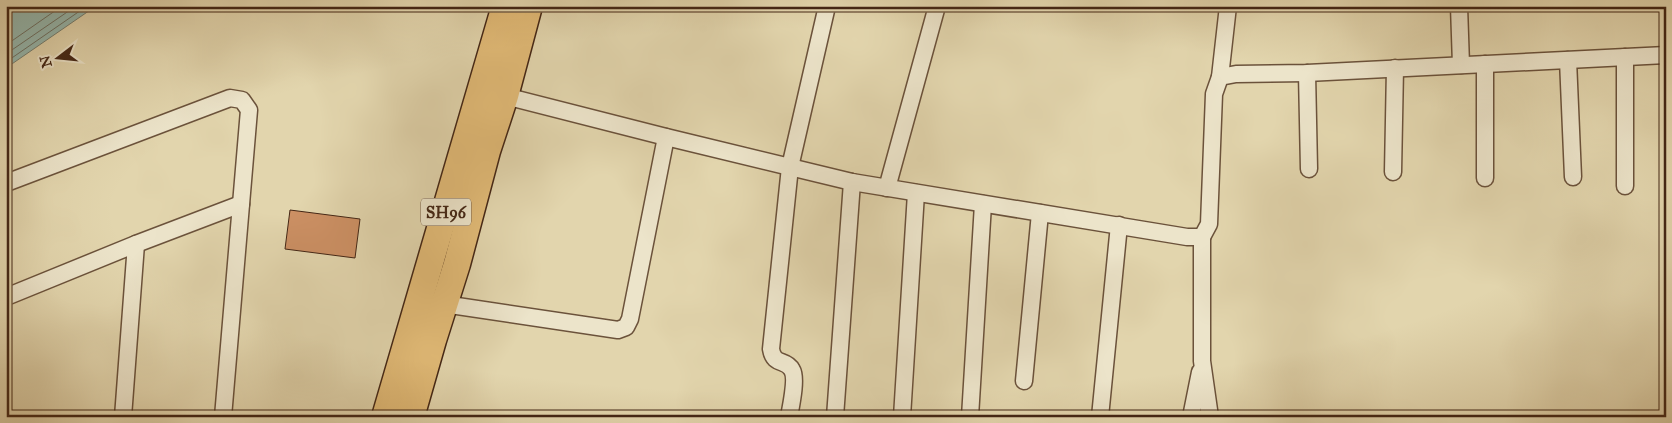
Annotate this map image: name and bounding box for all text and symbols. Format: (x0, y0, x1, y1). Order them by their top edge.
north arrow (32, 32, 82, 82)
text: N (36, 53, 56, 69)
road number: SH96 (421, 198, 471, 226)

